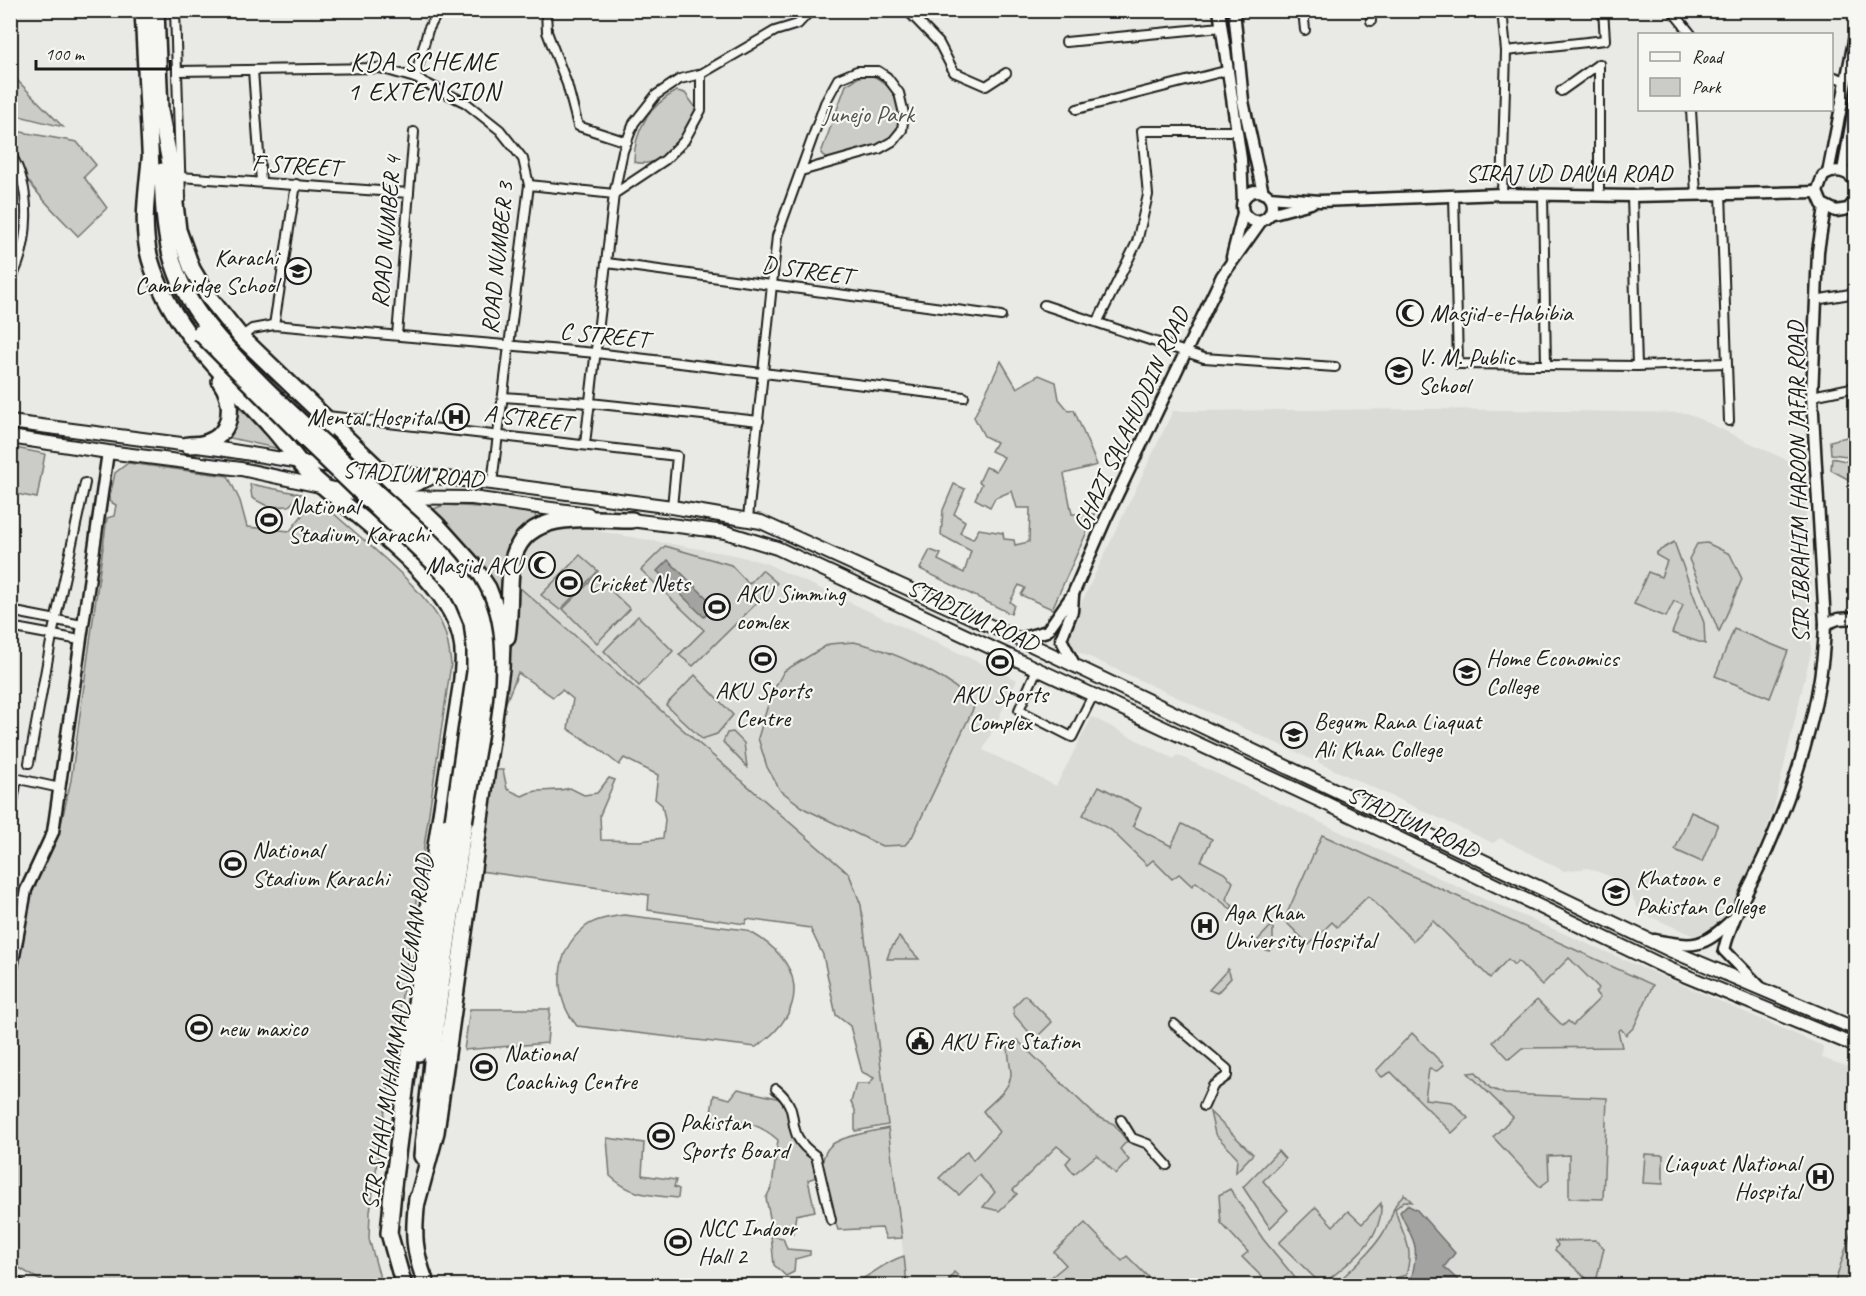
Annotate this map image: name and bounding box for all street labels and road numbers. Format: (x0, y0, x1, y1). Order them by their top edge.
street label: F STREET (251, 147, 347, 183)
street label: ROAD NUMBER 4 (364, 153, 408, 309)
street label: SIRAJ UD DAULA ROAD (1466, 158, 1674, 188)
street label: ROAD NUMBER 3 (474, 179, 520, 335)
street label: D STREET (760, 249, 860, 292)
street label: GHAZI SALAHUDDIN ROAD (1066, 301, 1197, 535)
street label: C STREET (559, 315, 655, 355)
street label: SIR IBRAHIM HAROON JAFAR ROAD (1780, 319, 1816, 643)
street label: A STREET (482, 398, 579, 439)
street label: STADIUM ROAD (342, 454, 487, 494)
street label: STADIUM ROAD (903, 572, 1045, 659)
street label: STADIUM ROAD (1343, 779, 1485, 866)
street label: SIR SHAH MUHAMMAD SULEMAN ROAD (354, 850, 440, 1212)

